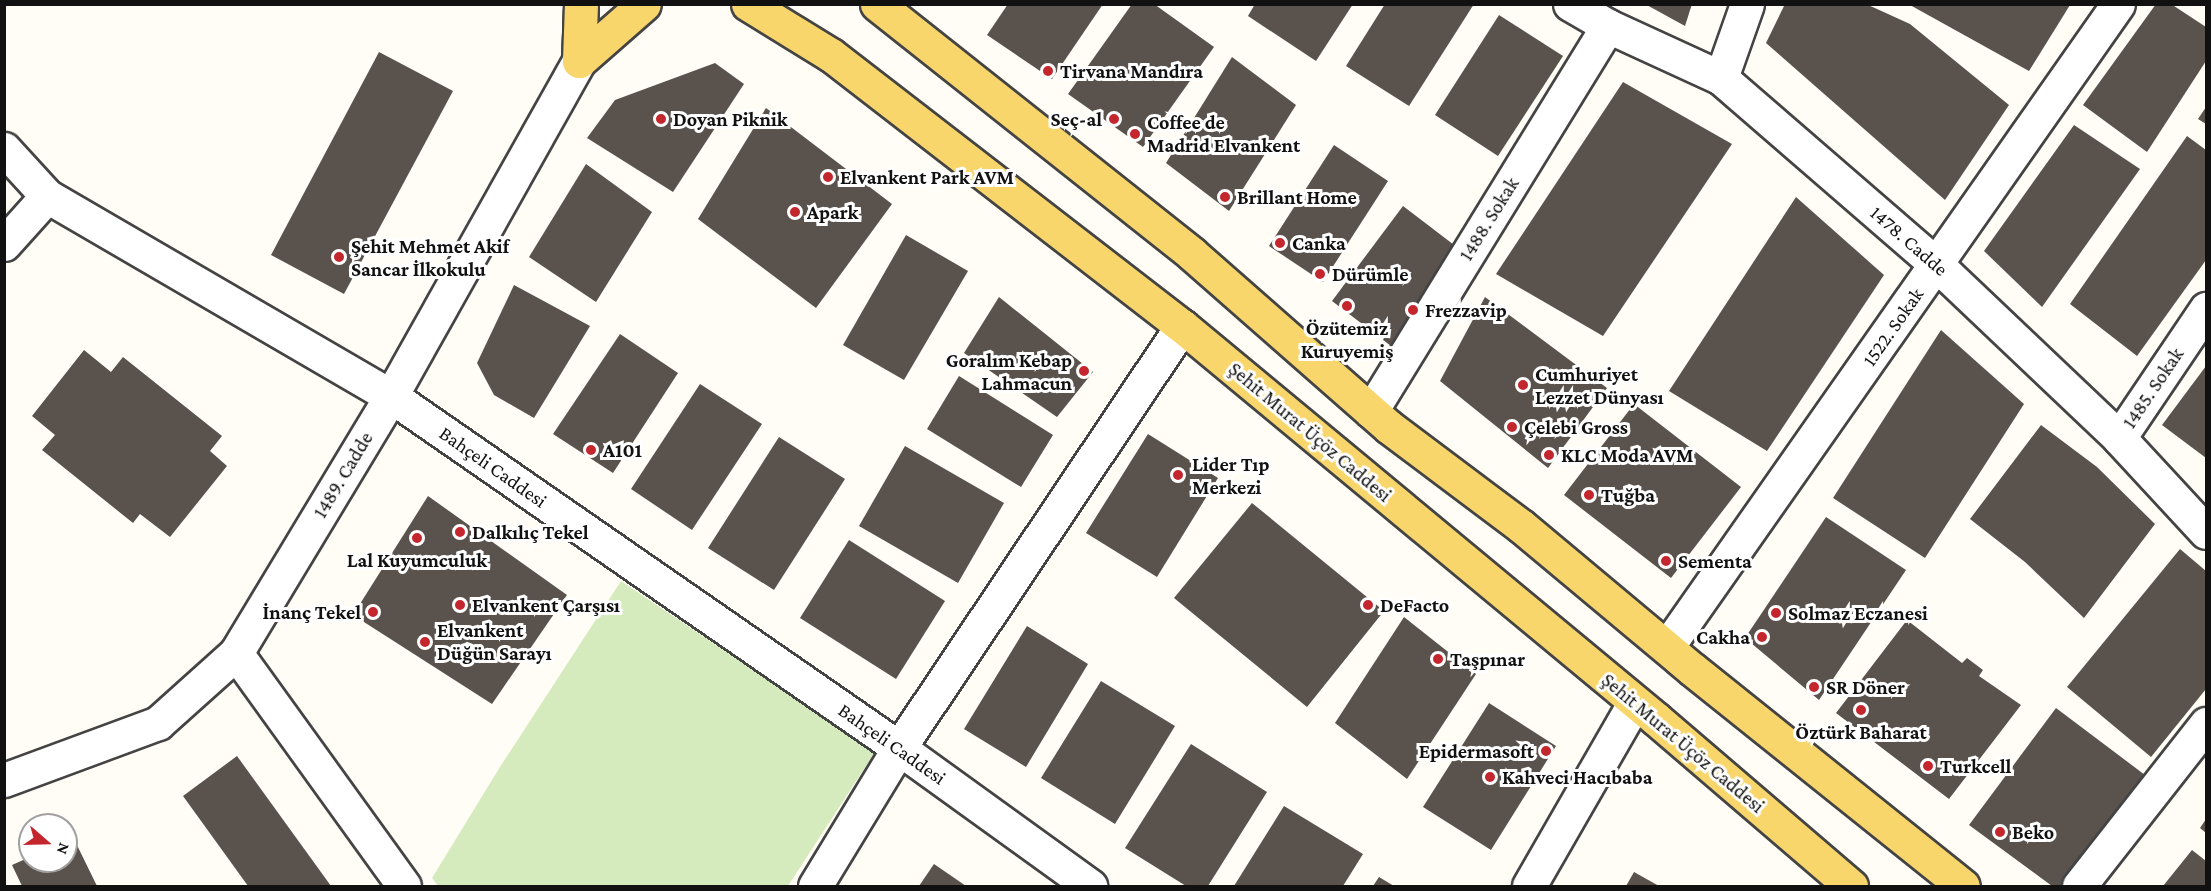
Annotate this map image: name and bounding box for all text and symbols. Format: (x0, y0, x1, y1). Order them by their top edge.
place label: Tirvana Mandıra (1060, 59, 1203, 83)
marker: Tirvana Mandıra (1041, 64, 1055, 78)
place label: Doyan Piknik (673, 107, 788, 131)
place label: Seç-al (1050, 107, 1102, 131)
place label: Coffee de Madrid Elvankent (1147, 110, 1300, 157)
marker: Doyan Piknik (654, 112, 668, 126)
marker: Seç-al (1107, 112, 1121, 126)
marker: Coffee de Madrid Elvankent (1128, 127, 1142, 141)
place label: Elvankent Park AVM (840, 165, 1014, 189)
marker: Elvankent Park AVM (821, 170, 835, 184)
street label: 1488. Sokak (1454, 173, 1524, 265)
place label: Brillant Home (1237, 185, 1357, 209)
marker: Brillant Home (1218, 190, 1232, 204)
place label: Apark (807, 200, 858, 224)
street label: 1478. Cadde (1865, 201, 1953, 281)
marker: Apark (788, 205, 802, 219)
place label: Canka (1292, 231, 1346, 255)
place label: Şehit Mehmet Akif Sancar İlkokulu (351, 234, 509, 281)
marker: Canka (1273, 236, 1287, 250)
marker: Şehit Mehmet Akif Sancar İlkokulu (332, 250, 346, 264)
place label: Dürümle (1332, 262, 1409, 286)
marker: Dürümle (1313, 267, 1327, 281)
street label: 1522. Sokak (1857, 283, 1929, 371)
place label: Frezzavip (1425, 298, 1507, 322)
marker: Özütemiz Kuruyemiş (1340, 299, 1354, 313)
marker: Frezzavip (1406, 303, 1420, 317)
place label: Özütemiz Kuruyemiş (1301, 316, 1393, 363)
street label: 1485. Sokak (2117, 343, 2189, 433)
place label: Goralım Kebap Lahmacun (946, 348, 1072, 395)
street label: Şehit Murat Üçöz Caddesi (1224, 357, 1396, 507)
place label: Cumhuriyet Lezzet Dünyası (1535, 362, 1663, 409)
marker: Goralım Kebap Lahmacun (1077, 364, 1091, 378)
marker: Cumhuriyet Lezzet Dünyası (1516, 378, 1530, 392)
place label: Çelebi Gross (1524, 415, 1628, 439)
marker: Çelebi Gross (1505, 420, 1519, 434)
street label: Bahçeli Caddesi (434, 421, 552, 513)
street label: 1489. Cadde (308, 428, 378, 522)
place label: A101 (603, 438, 642, 462)
marker: A101 (584, 443, 598, 457)
place label: KLC Moda AVM (1561, 443, 1693, 467)
marker: KLC Moda AVM (1542, 448, 1556, 462)
place label: Lider Tıp Merkezi (1192, 452, 1269, 499)
marker: Lider Tıp Merkezi (1169, 466, 1187, 484)
place label: Tuğba (1601, 483, 1655, 507)
marker: Tuğba (1582, 488, 1596, 502)
place label: Dalkılıç Tekel (472, 520, 589, 544)
marker: Dalkılıç Tekel (453, 525, 467, 539)
marker: Lal Kuyumculuk (410, 531, 424, 545)
place label: Lal Kuyumculuk (347, 548, 487, 572)
place label: Sementa (1678, 549, 1752, 573)
marker: Sementa (1659, 554, 1673, 568)
place label: Elvankent Çarşısı (472, 593, 620, 617)
place label: DeFacto (1380, 593, 1449, 617)
marker: Elvankent Çarşısı (453, 598, 467, 612)
marker: DeFacto (1361, 598, 1375, 612)
place label: İnanç Tekel (263, 600, 361, 624)
place label: Solmaz Eczanesi (1788, 601, 1928, 625)
marker: İnanç Tekel (366, 605, 380, 619)
marker: Solmaz Eczanesi (1769, 606, 1783, 620)
place label: Elvankent Düğün Sarayı (437, 618, 552, 665)
place label: Cakha (1696, 625, 1750, 649)
marker: Cakha (1755, 630, 1769, 644)
marker: Elvankent Düğün Sarayı (418, 635, 432, 649)
place label: Taşpınar (1450, 647, 1525, 671)
marker: Taşpınar (1431, 652, 1445, 666)
street label: Şehit Murat Üçöz Caddesi (1597, 668, 1769, 818)
place label: SR Döner (1826, 675, 1905, 699)
marker: SR Döner (1807, 680, 1821, 694)
street label: Bahçeli Caddesi (833, 698, 951, 790)
marker: Öztürk Baharat (1854, 703, 1868, 717)
place label: Öztürk Baharat (1795, 720, 1927, 744)
place label: Epidermasoft (1419, 739, 1534, 763)
marker: Epidermasoft (1539, 744, 1553, 758)
place label: Turkcell (1940, 754, 2011, 778)
marker: Turkcell (1921, 759, 1935, 773)
place label: Kahveci Hacıbaba (1502, 765, 1652, 789)
marker: Kahveci Hacıbaba (1483, 770, 1497, 784)
north arrow (18, 813, 78, 873)
place label: Beko (2012, 820, 2054, 844)
marker: Beko (1993, 825, 2007, 839)
text: N (54, 841, 73, 857)

